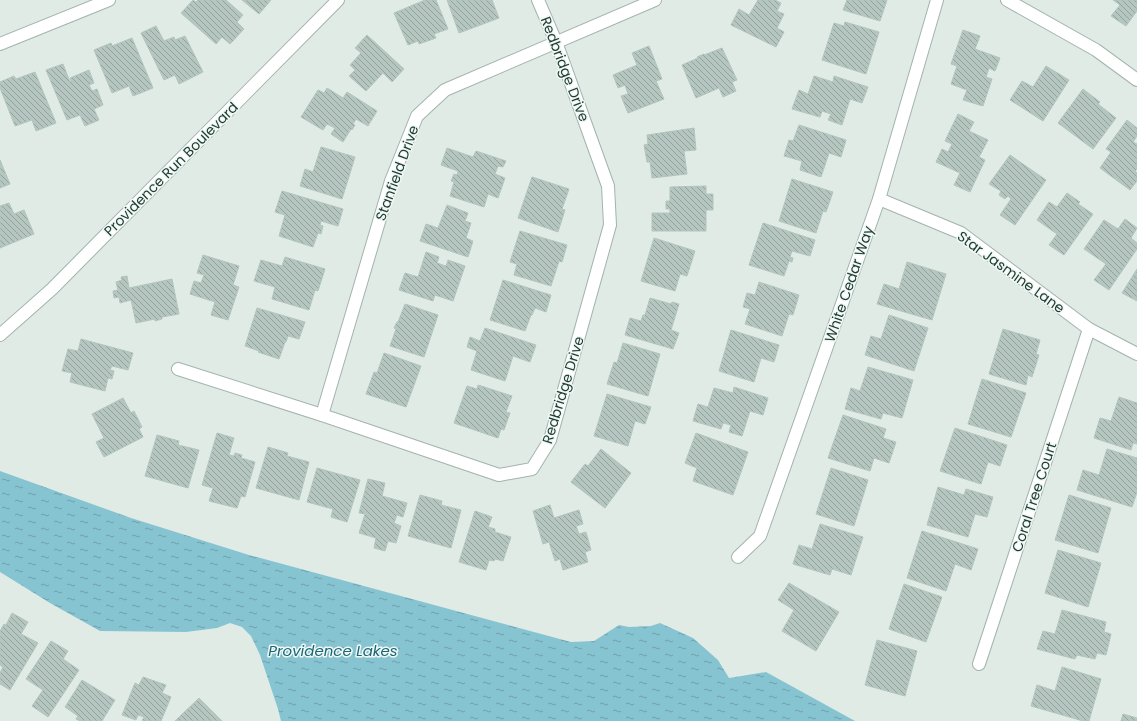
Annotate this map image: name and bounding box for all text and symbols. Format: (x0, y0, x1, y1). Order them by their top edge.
street label: Redbridge Drive (536, 13, 594, 125)
street label: Providence Run Boulevard (99, 97, 243, 241)
street label: Stanfield Drive (370, 122, 424, 224)
street label: White Cedar Way (820, 223, 878, 345)
street label: Star Jasmine Lane (953, 226, 1069, 318)
street label: Redbridge Drive (537, 334, 589, 446)
street label: Coral Tree Court (1007, 439, 1061, 555)
water label: Providence Lakes (268, 640, 398, 661)

